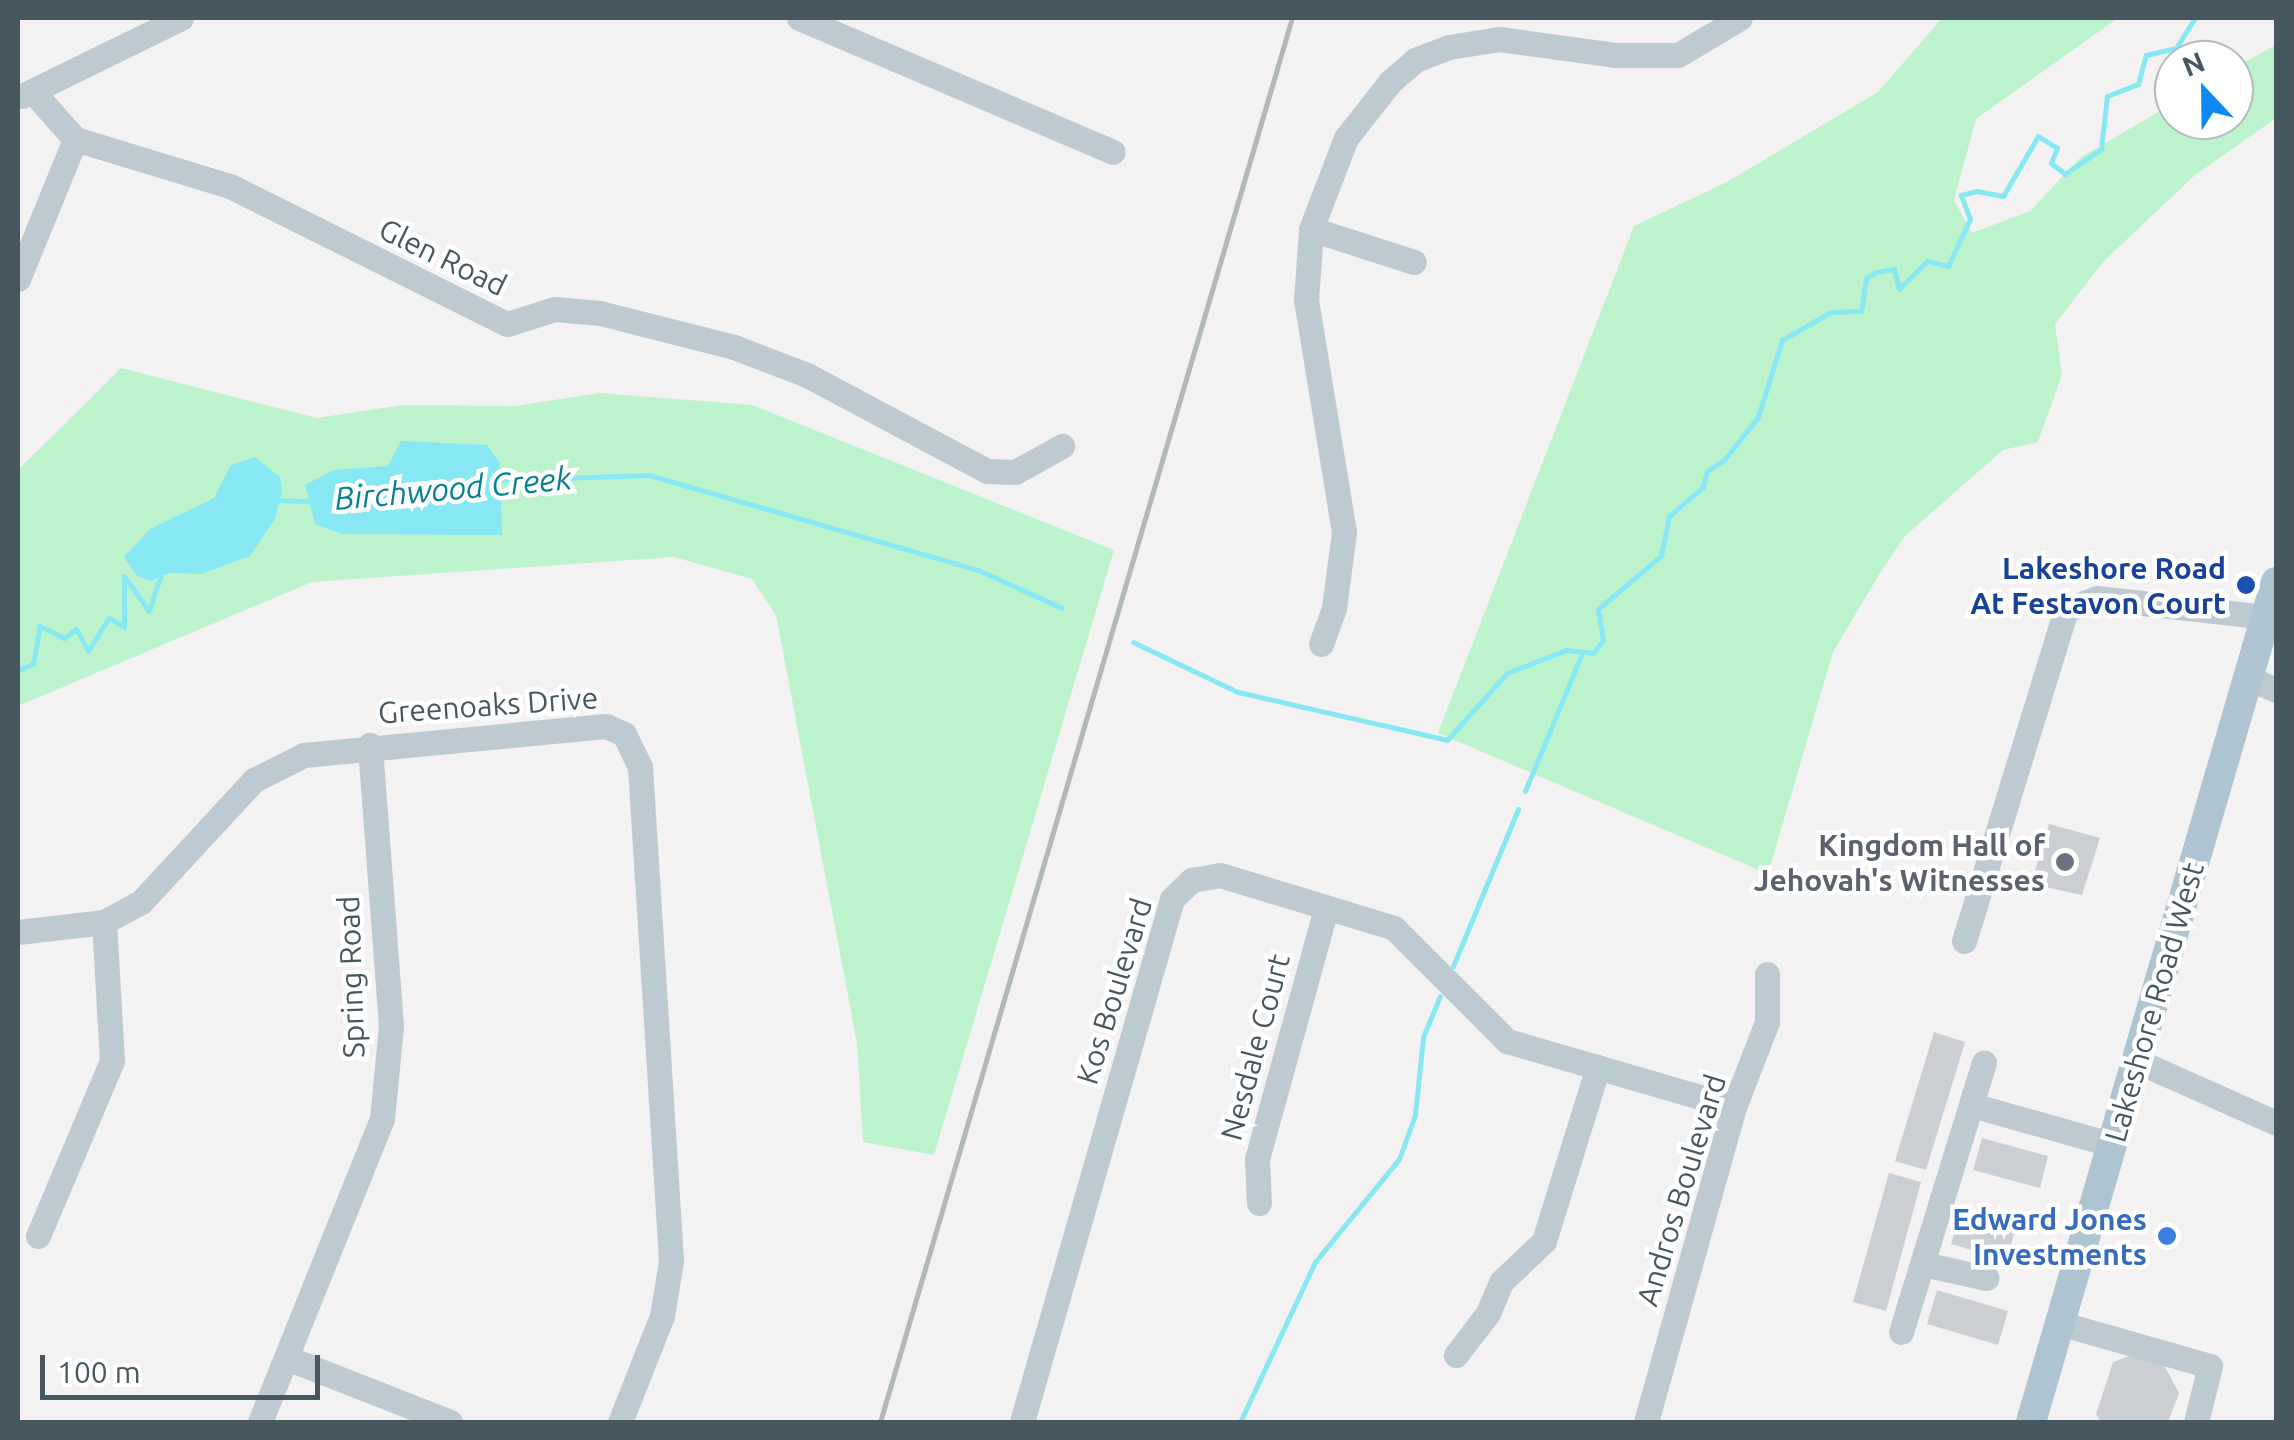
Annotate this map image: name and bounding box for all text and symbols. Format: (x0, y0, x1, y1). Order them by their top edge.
north arrow (2154, 40, 2254, 140)
text: N (2178, 45, 2209, 82)
street label: Glen Road (373, 211, 513, 303)
water label: Birchwood Creek (333, 459, 573, 517)
place label: Lakeshore Road At Festavon Court (1970, 550, 2226, 620)
marker: Lakeshore Road At Festavon Court (2235, 574, 2257, 596)
street label: Greenoaks Drive (377, 679, 599, 731)
place label: Kingdom Hall of Jehovah's Witnesses (1754, 827, 2045, 898)
marker: Kingdom Hall of Jehovah's Witnesses (2054, 851, 2076, 873)
street label: Lakeshore Road West (2097, 858, 2211, 1146)
street label: Kos Boulevard (1069, 894, 1159, 1088)
street label: Spring Road (330, 895, 372, 1059)
street label: Nesdale Court (1213, 950, 1297, 1144)
street label: Andros Boulevard (1629, 1070, 1733, 1310)
place label: Edward Jones Investments (1952, 1201, 2147, 1272)
marker: Edward Jones Investments (2156, 1225, 2178, 1247)
scale bar (45, 1335, 325, 1397)
text: 100 m (57, 1355, 141, 1389)

